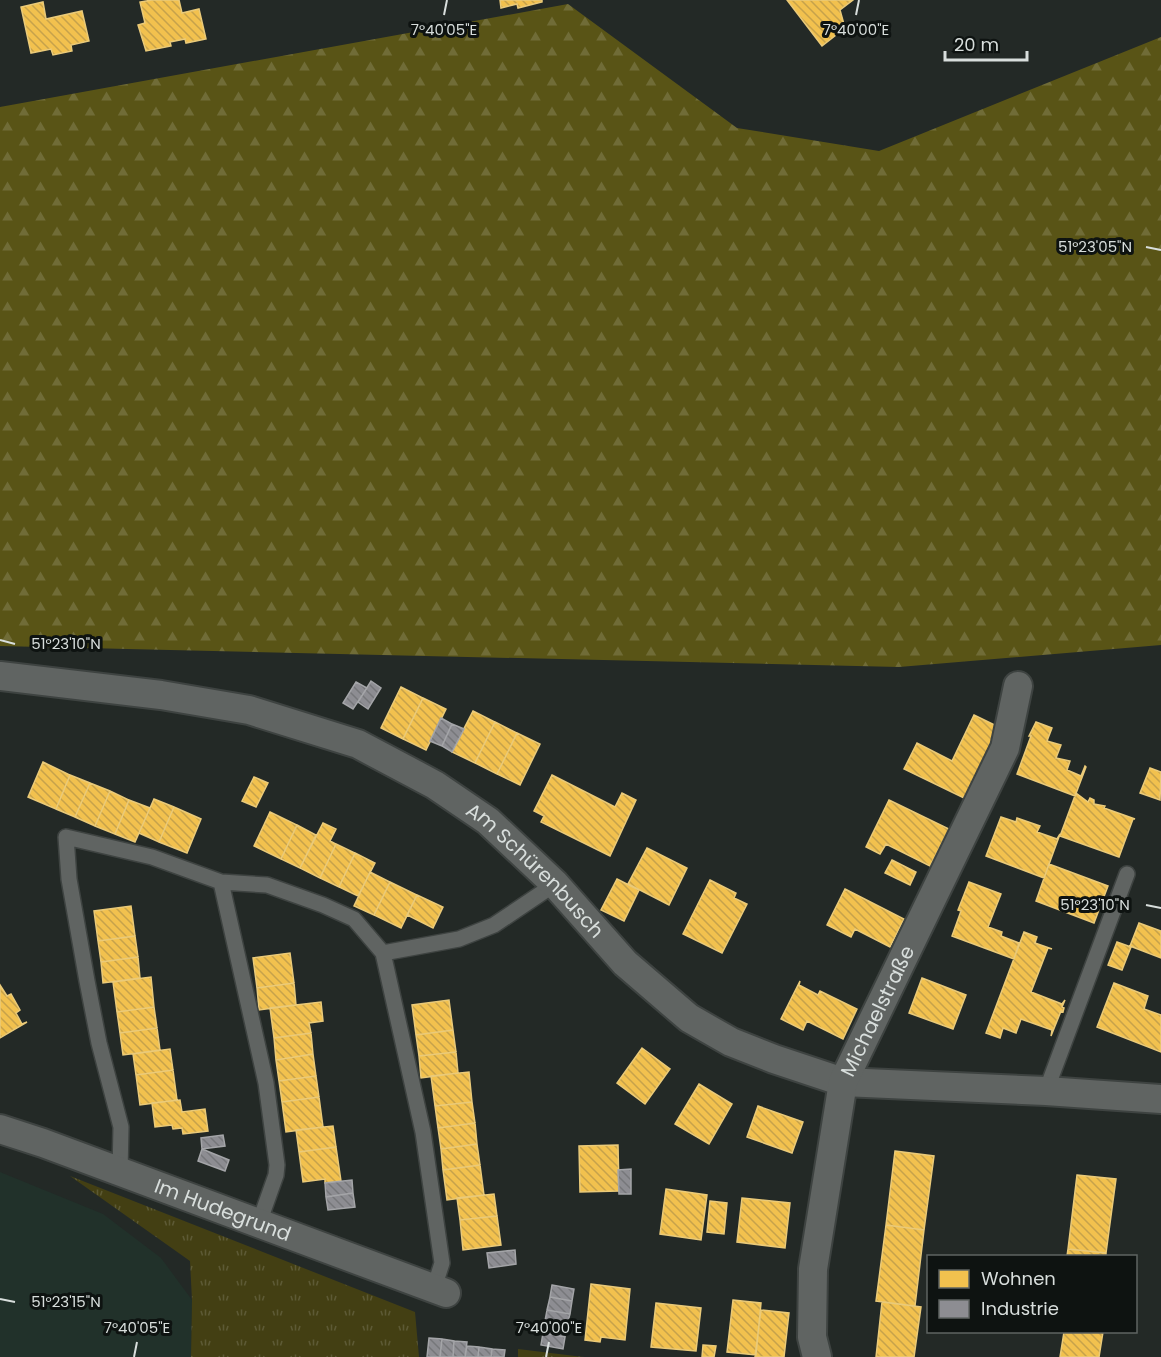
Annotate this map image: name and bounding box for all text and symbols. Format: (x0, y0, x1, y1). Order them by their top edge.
text: 7°40'05"E (411, 19, 477, 40)
text: 7°40'00"E (823, 19, 889, 40)
scale bar (945, 24, 1028, 62)
text: 20 m (954, 32, 999, 57)
text: 51°23'05"N (1058, 236, 1132, 257)
text: 51°23'10"N (31, 633, 101, 654)
street label: Am Schürenbusch (461, 796, 610, 944)
text: 51°23'10"N (1060, 894, 1130, 915)
street label: Michaelstraße (834, 941, 921, 1081)
street label: Im Hudegrund (151, 1172, 295, 1248)
legend (927, 1255, 1137, 1333)
text: Wohnen (981, 1266, 1056, 1291)
text: 51°23'15"N (31, 1291, 101, 1312)
text: Industrie (981, 1296, 1059, 1321)
text: 7°40'05"E (104, 1317, 170, 1338)
text: 7°40'00"E (516, 1317, 582, 1338)

